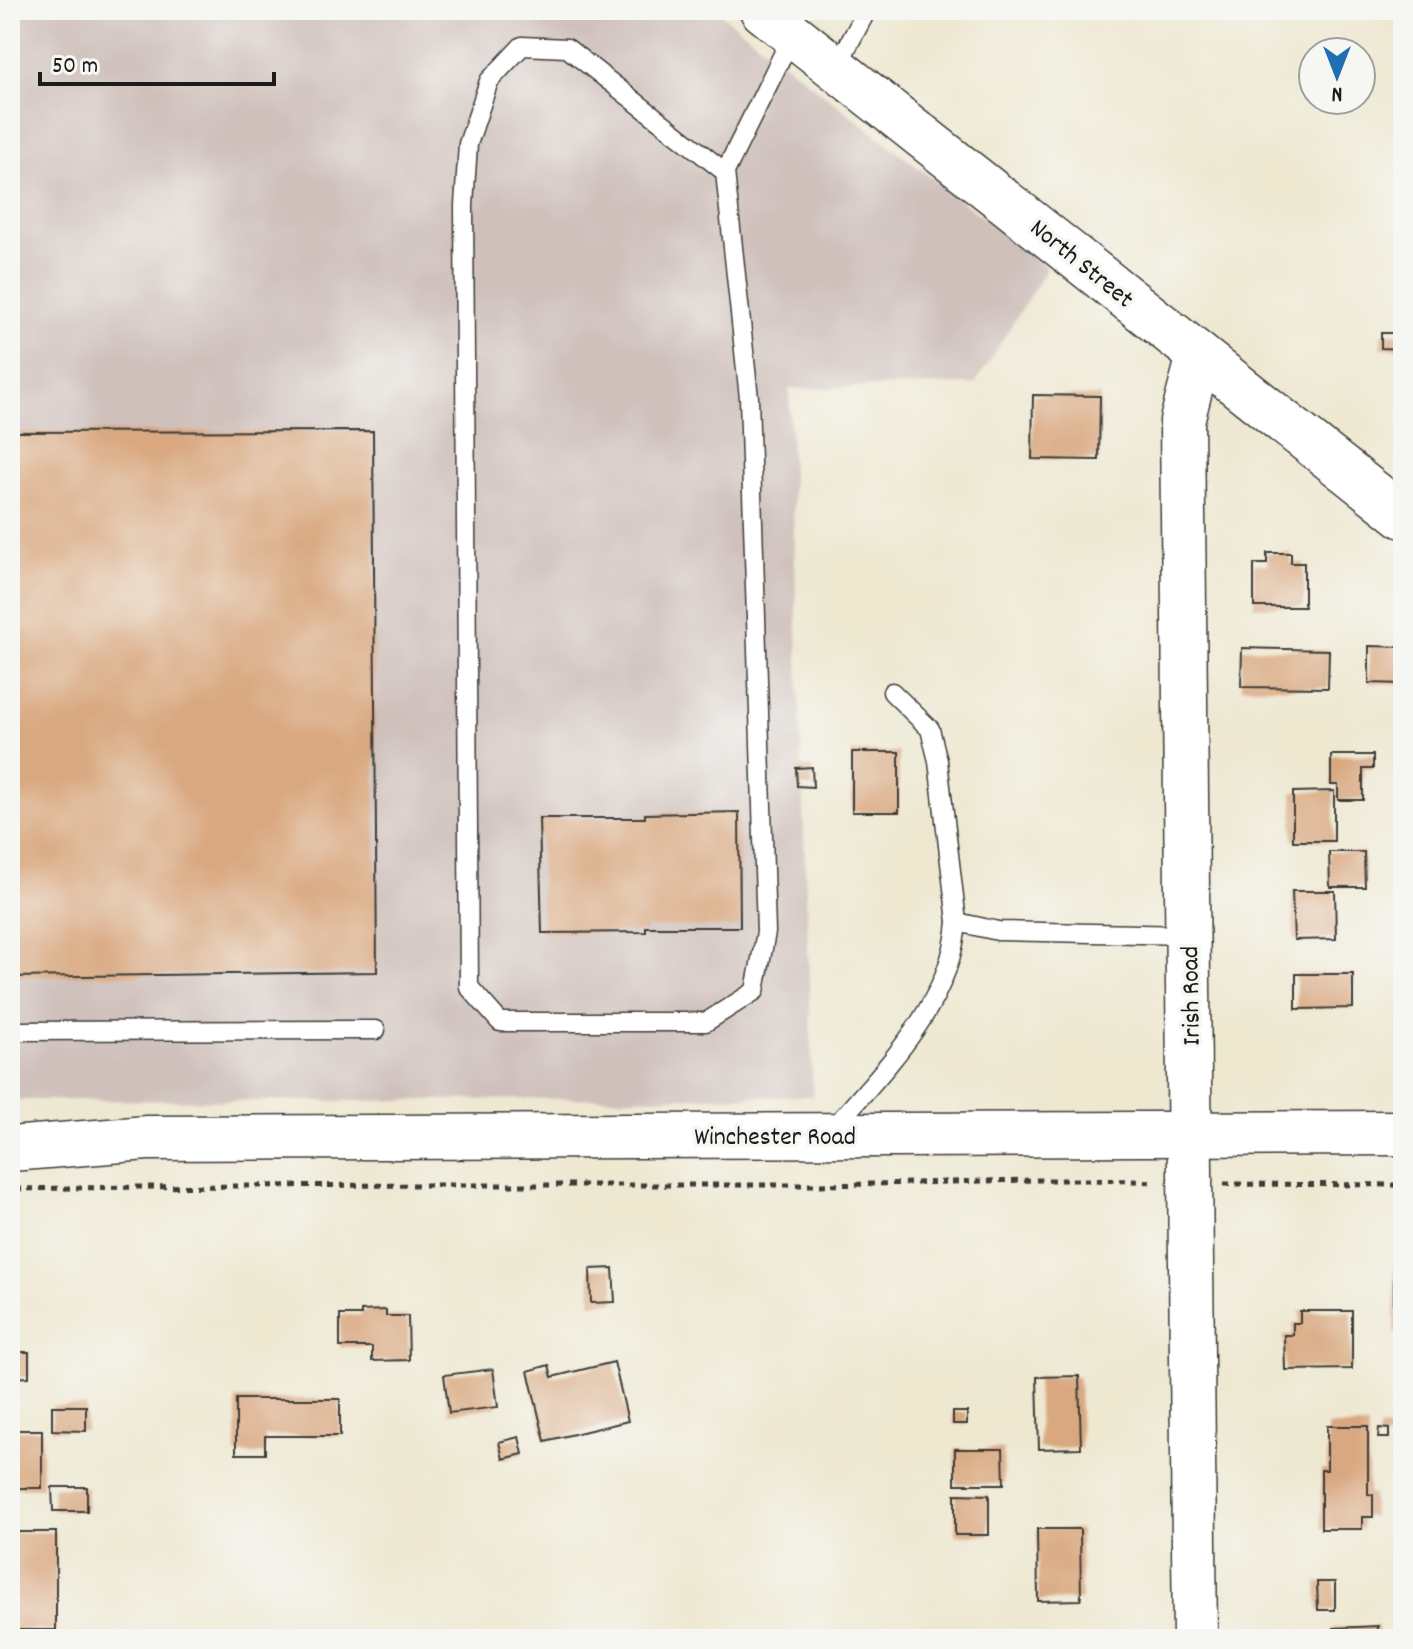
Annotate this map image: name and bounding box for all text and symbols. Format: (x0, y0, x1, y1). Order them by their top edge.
scale bar (40, 36, 274, 86)
north arrow (1297, 36, 1377, 116)
text: 50 m (52, 50, 98, 84)
text: N (1331, 77, 1342, 108)
street label: North Street (1021, 211, 1141, 319)
street label: Irish Road (1173, 946, 1212, 1046)
street label: Winchester Road (694, 1120, 856, 1157)

